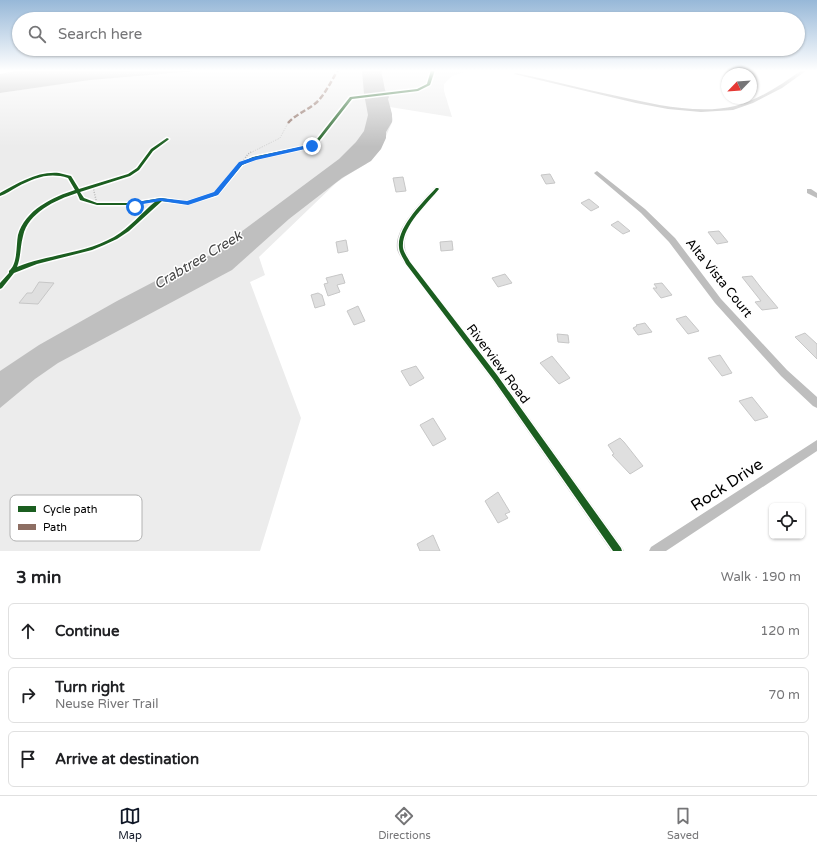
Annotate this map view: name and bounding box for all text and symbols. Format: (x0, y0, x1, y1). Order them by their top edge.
search box (12, 12, 805, 56)
icon: search (26, 23, 48, 45)
text: Search here (58, 25, 142, 43)
north arrow (721, 68, 757, 104)
route end (303, 137, 321, 155)
route start (126, 198, 144, 216)
water label: Crabtree Creek (151, 226, 246, 293)
street label: Alta Vista Court (682, 235, 756, 321)
street label: Riverview Road (463, 321, 533, 407)
street label: Rock Drive (687, 454, 767, 516)
legend (10, 495, 142, 541)
text: Cycle path (43, 503, 98, 516)
map controls (769, 503, 805, 539)
button: locate (769, 503, 805, 539)
text: Path (43, 521, 67, 534)
text: 3 min (16, 567, 61, 588)
text: Walk · 190 m (721, 569, 801, 585)
icon: ahead (17, 620, 39, 642)
text: Continue (55, 622, 119, 640)
text: 120 m (760, 623, 800, 639)
text: Turn right (55, 678, 125, 696)
icon: right (17, 684, 39, 706)
text: 70 m (768, 687, 800, 703)
text: Neuse River Trail (55, 696, 158, 712)
icon: arrive (17, 748, 39, 770)
text: Arrive at destination (55, 750, 199, 768)
tab: Map (118, 805, 142, 842)
tab: Directions (378, 805, 431, 842)
tab: Saved (667, 805, 699, 842)

